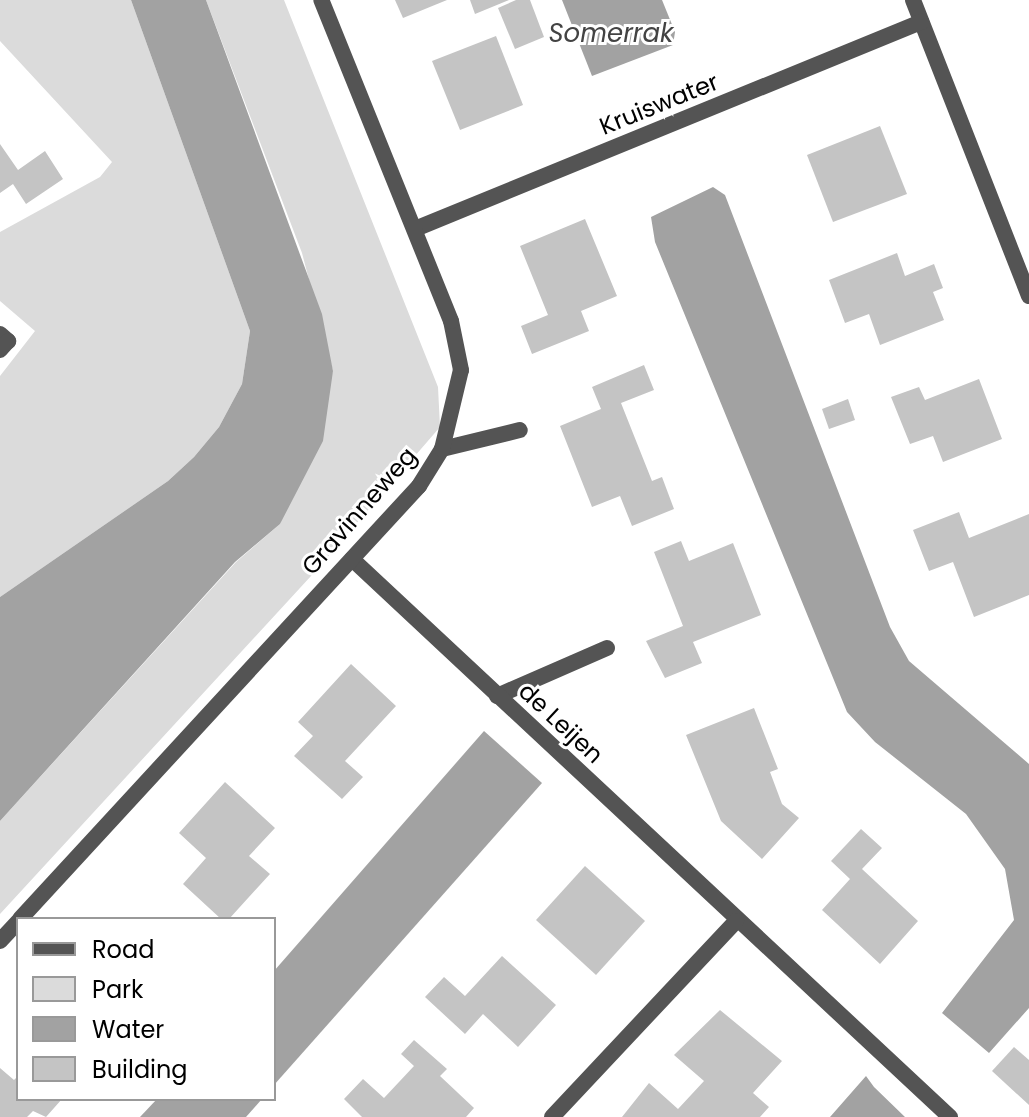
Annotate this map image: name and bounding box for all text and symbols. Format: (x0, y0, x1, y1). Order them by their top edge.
water label: Somerrak (548, 18, 674, 50)
street label: Kruiswater (595, 67, 723, 141)
street label: Gravinneweg (296, 441, 422, 581)
street label: de Leijen (513, 677, 609, 769)
legend (16, 917, 276, 1101)
text: Road (92, 933, 154, 966)
text: Park (92, 973, 143, 1006)
text: Water (92, 1013, 164, 1046)
text: Building (92, 1053, 188, 1086)

